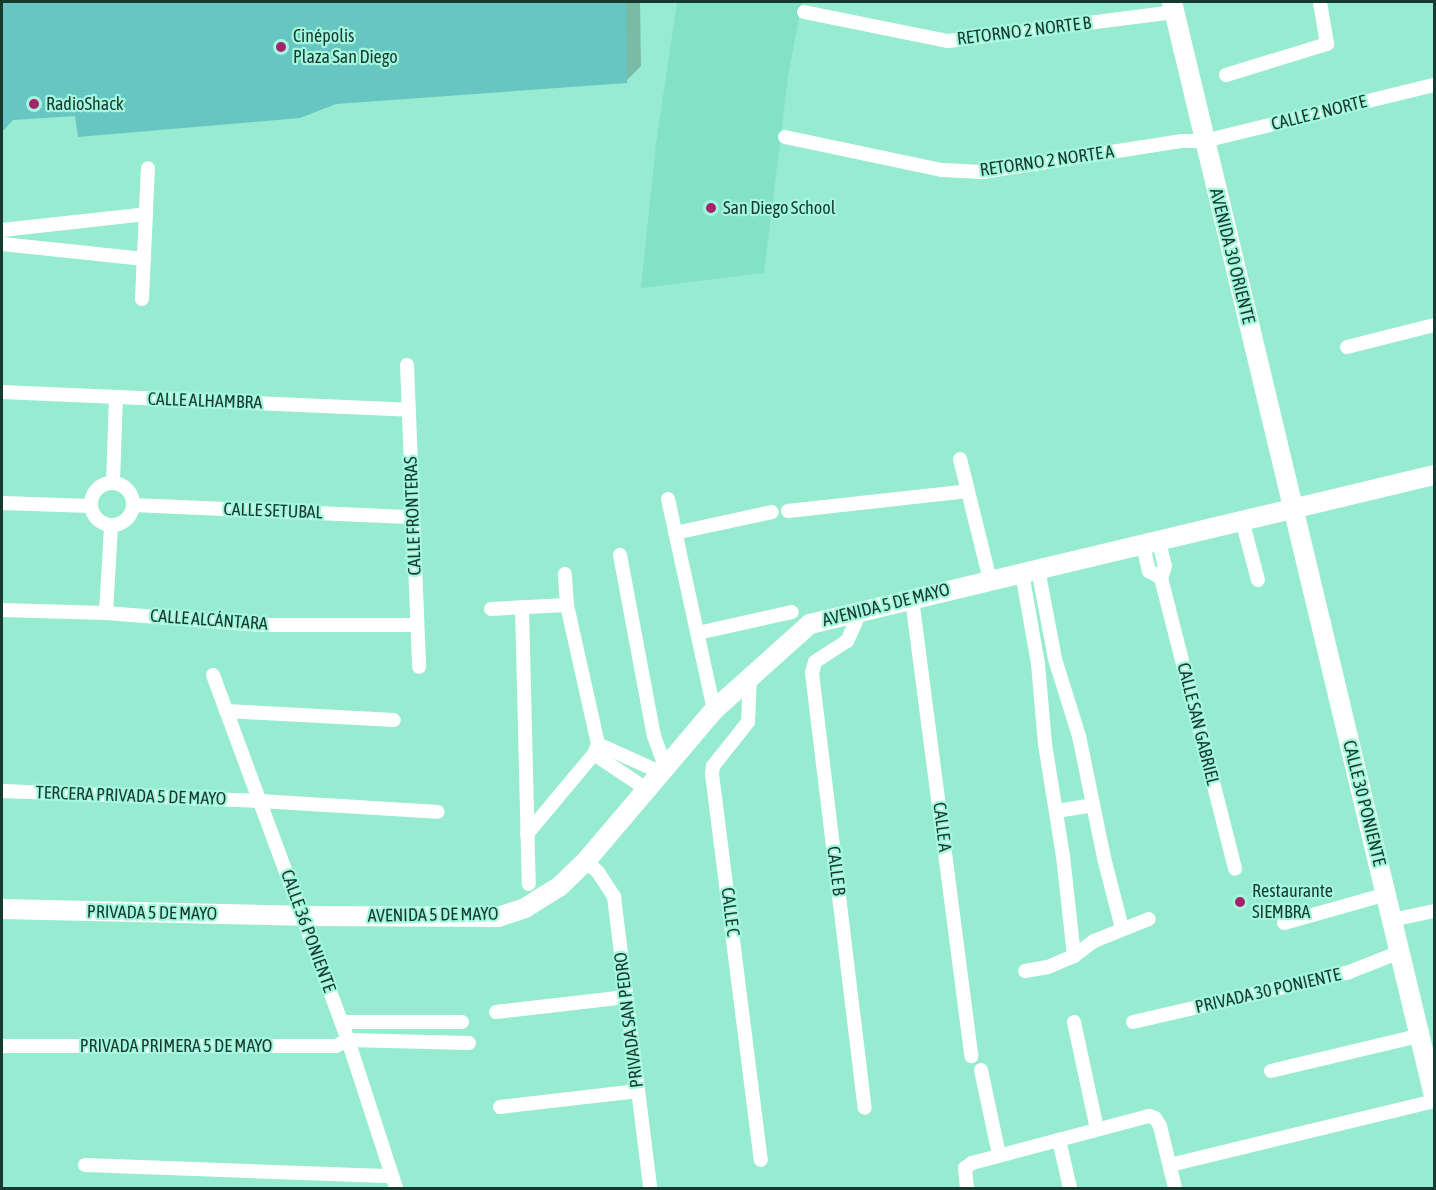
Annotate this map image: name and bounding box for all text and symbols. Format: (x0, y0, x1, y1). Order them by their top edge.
street label: RETORNO 2 NORTE B (956, 12, 1092, 50)
place label: Cinépolis Plaza San Diego (293, 26, 398, 68)
marker: Cinépolis Plaza San Diego (274, 40, 288, 54)
street label: CALLE 2 NORTE (1269, 91, 1369, 135)
place label: RadioShack (46, 93, 124, 115)
marker: RadioShack (27, 97, 41, 111)
street label: RETORNO 2 NORTE A (979, 141, 1115, 181)
street label: AVENIDA 30 ORIENTE (1205, 186, 1259, 326)
place label: San Diego School (723, 197, 835, 219)
marker: San Diego School (704, 201, 718, 215)
street label: CALLE ALHAMBRA (147, 388, 263, 414)
street label: CALLE FRONTERAS (400, 456, 426, 576)
street label: CALLE SETUBAL (223, 498, 323, 524)
street label: AVENIDA 5 DE MAYO (820, 579, 952, 631)
street label: CALLE ALCÁNTARA (150, 605, 268, 635)
street label: CALLE SAN GABRIEL (1172, 660, 1224, 788)
street label: CALLE 30 PONIENTE (1338, 738, 1390, 868)
street label: TERCERA PRIVADA 5 DE MAYO (35, 782, 227, 810)
street label: CALLE A (928, 801, 956, 853)
street label: CALLE B (822, 845, 850, 897)
street label: CALLE 36 PONIENTE (276, 867, 340, 995)
place label: Restaurante SIEMBRA (1252, 881, 1333, 924)
street label: CALLE C (716, 886, 744, 938)
marker: Restaurante SIEMBRA (1233, 895, 1247, 909)
street label: PRIVADA 5 DE MAYO (87, 901, 217, 925)
street label: AVENIDA 5 DE MAYO (368, 903, 498, 927)
street label: PRIVADA SAN PEDRO (610, 951, 648, 1089)
street label: PRIVADA 30 PONIENTE (1193, 964, 1343, 1018)
street label: PRIVADA PRIMERA 5 DE MAYO (80, 1035, 272, 1057)

